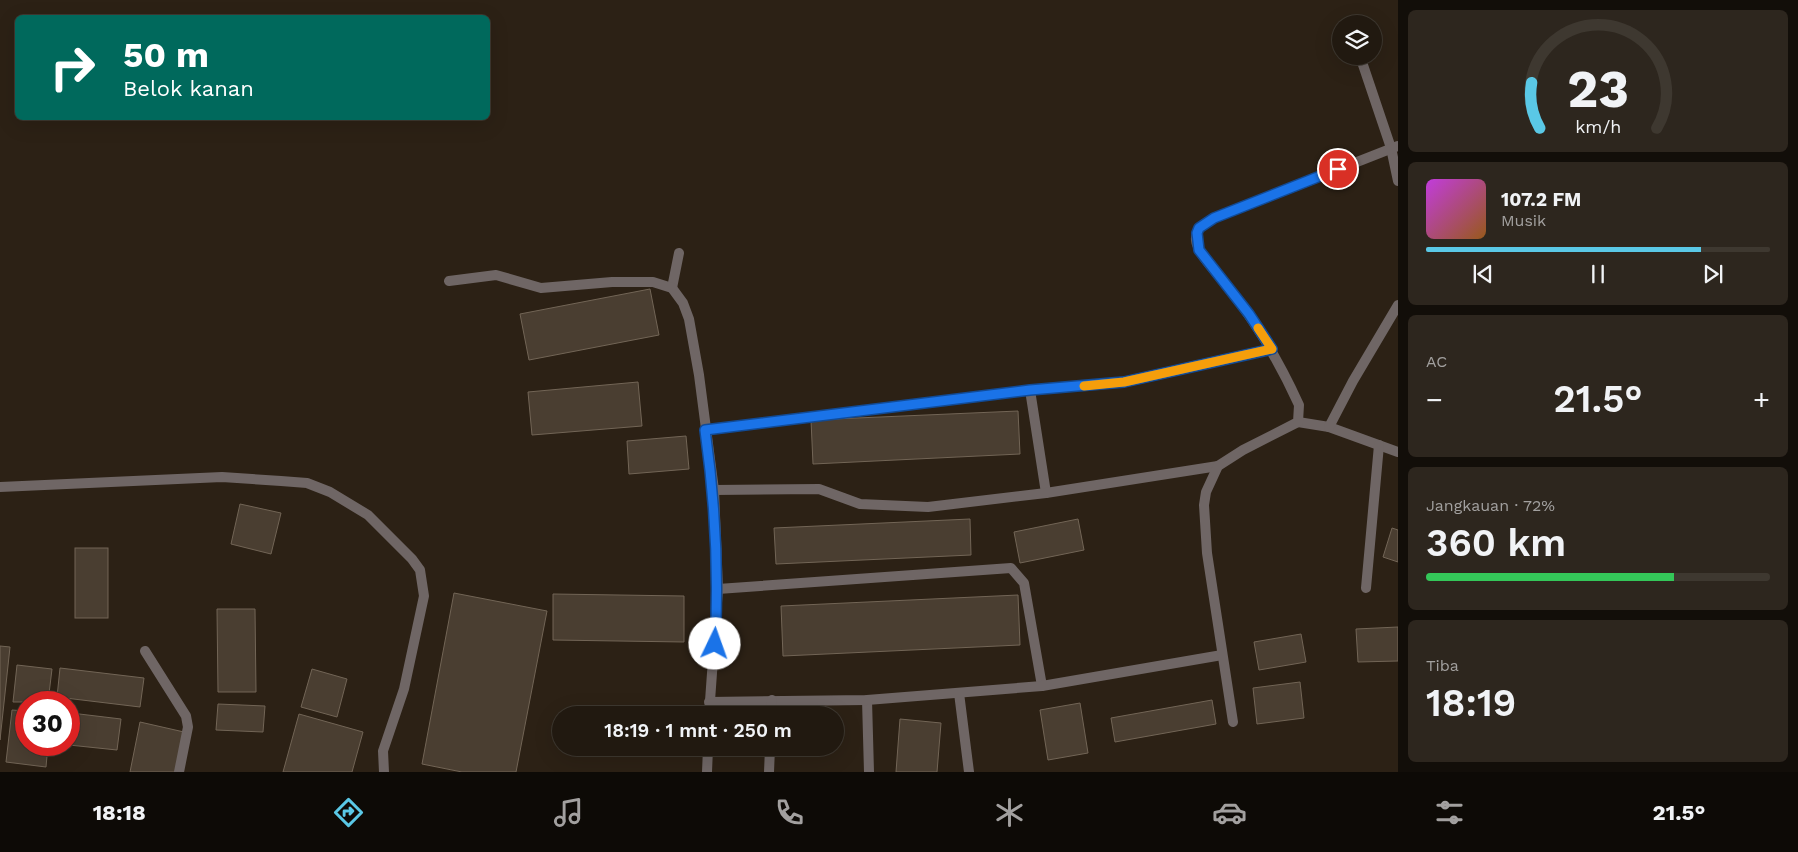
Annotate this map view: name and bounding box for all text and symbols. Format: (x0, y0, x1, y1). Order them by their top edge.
map controls (1332, 15, 1382, 65)
button: layers (1332, 15, 1382, 65)
text: 50 m (123, 34, 209, 76)
icon: right (40, 35, 105, 100)
text: 23 (1567, 59, 1629, 120)
text: Belok kanan (123, 76, 254, 101)
text: km/h (1575, 116, 1621, 137)
pin (1317, 148, 1359, 190)
icon: arrive (1324, 155, 1352, 183)
text: 107.2 FM (1501, 188, 1581, 211)
text: Musik (1501, 211, 1546, 230)
icon: previous (1469, 260, 1497, 288)
icon: pause (1584, 260, 1612, 288)
icon: next (1699, 260, 1727, 288)
text: AC (1426, 352, 1447, 371)
text: 21.5° (1553, 377, 1643, 421)
text: − (1426, 383, 1443, 416)
text: + (1753, 383, 1770, 416)
text: Jangkauan · 72% (1426, 496, 1555, 515)
text: 360 km (1426, 521, 1566, 565)
position arrow (688, 617, 740, 669)
text: Tiba (1426, 656, 1459, 675)
text: 18:19 (1426, 681, 1516, 725)
speed limit sign: 30 (15, 691, 80, 756)
text: 18:19 · 1 mnt · 250 m (604, 719, 792, 742)
icon: directions (331, 795, 366, 830)
icon: music (551, 795, 586, 830)
icon: phone (772, 795, 807, 830)
icon: climate (992, 795, 1027, 830)
icon: car (1212, 795, 1247, 830)
icon: filters (1432, 795, 1467, 830)
text: 18:18 (93, 800, 146, 825)
text: 21.5° (1653, 800, 1705, 825)

